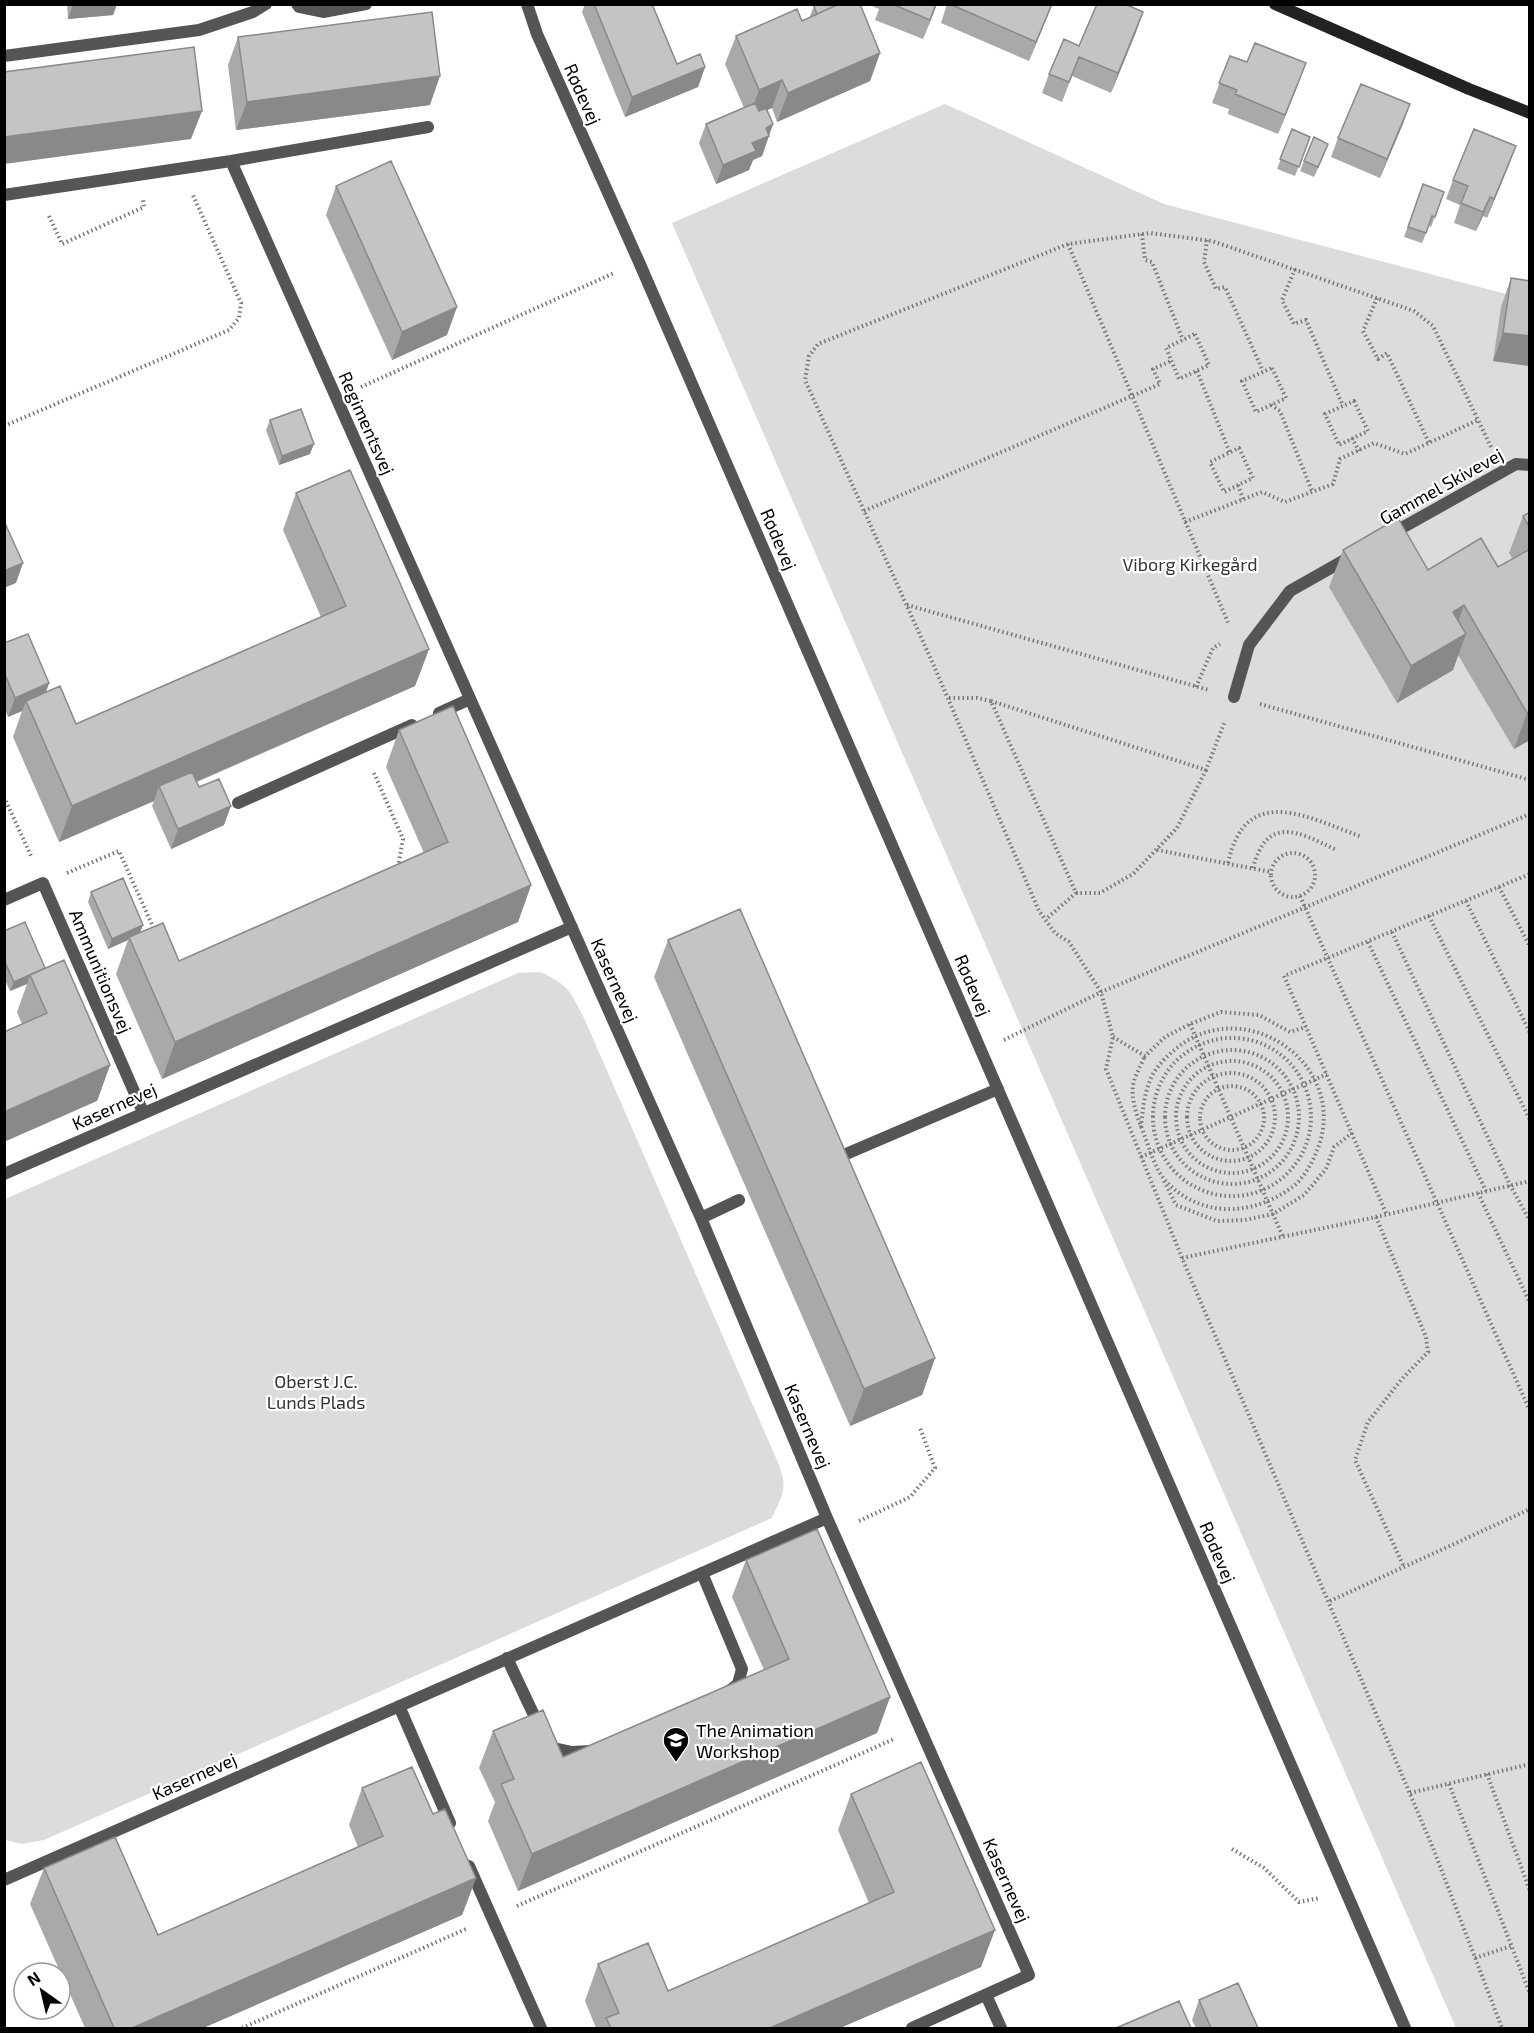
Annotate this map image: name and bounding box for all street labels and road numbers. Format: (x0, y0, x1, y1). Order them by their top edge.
street label: Rødevej (560, 60, 606, 128)
street label: Regimentsvej (334, 368, 400, 478)
street label: Gammel Skivevej (1375, 443, 1507, 529)
street label: Rødevej (756, 505, 802, 573)
street label: Ammunitionsvej (65, 906, 137, 1036)
street label: Kasernevej (587, 934, 643, 1026)
street label: Rødevej (950, 951, 996, 1019)
street label: Kasernevej (68, 1078, 160, 1134)
street label: Kasernevej (780, 1380, 836, 1472)
street label: Rødevej (1195, 1518, 1241, 1586)
street label: Kasernevej (148, 1748, 240, 1804)
street label: Kasernevej (979, 1834, 1035, 1926)

